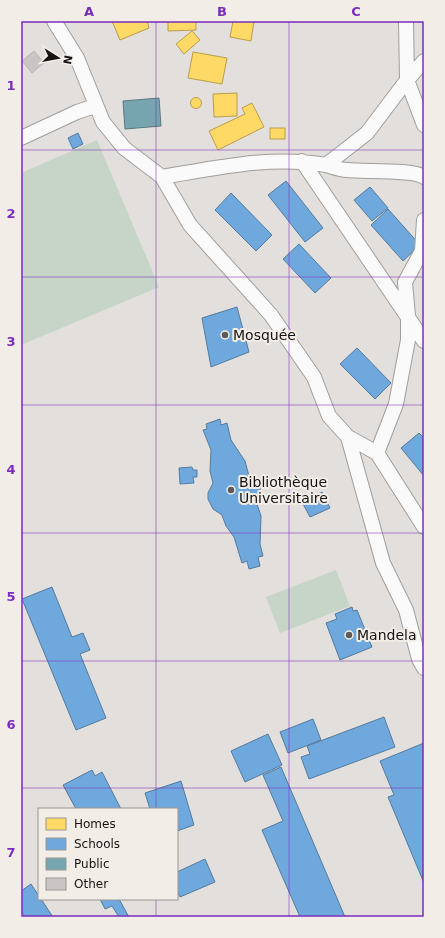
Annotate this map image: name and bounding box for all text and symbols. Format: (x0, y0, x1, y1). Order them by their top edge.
text: A (84, 4, 94, 19)
text: B (217, 4, 227, 19)
text: C (351, 4, 361, 19)
north arrow (38, 38, 78, 78)
text: N (60, 54, 75, 66)
text: 1 (6, 78, 16, 93)
text: 2 (6, 206, 16, 221)
place label: Mosquée (233, 327, 296, 343)
marker: Mosquée (220, 330, 230, 340)
text: 3 (6, 334, 16, 349)
text: 4 (6, 462, 16, 477)
place label: Bibliothèque Universitaire (239, 474, 328, 506)
marker: Bibliothèque Universitaire (226, 485, 236, 495)
text: 5 (6, 589, 16, 604)
place label: Mandela (357, 627, 417, 643)
marker: Mandela (344, 630, 354, 640)
text: 6 (6, 717, 16, 732)
legend (38, 808, 178, 900)
text: Homes (74, 817, 116, 831)
text: Schools (74, 837, 120, 851)
text: 7 (6, 845, 16, 860)
text: Public (74, 857, 110, 871)
text: Other (74, 877, 108, 891)

